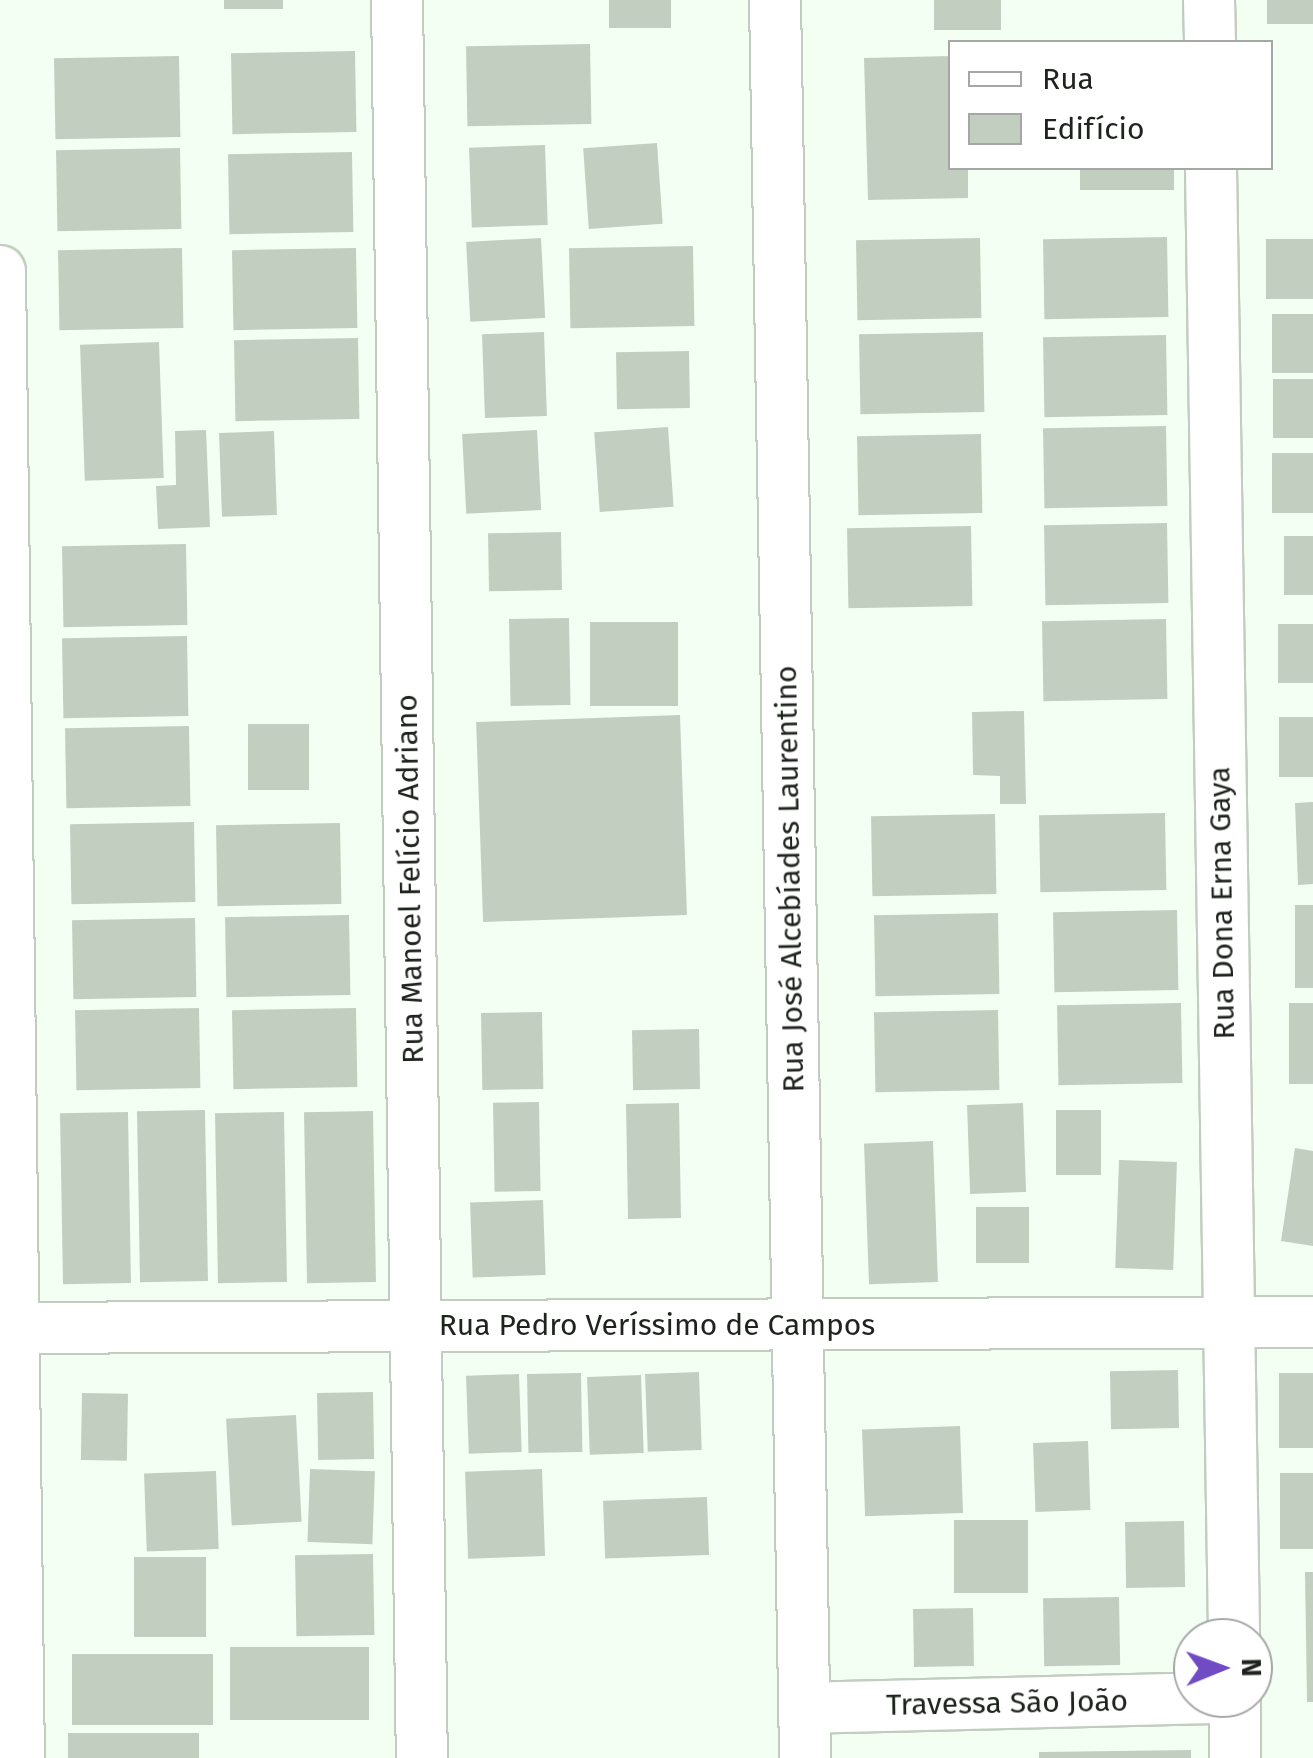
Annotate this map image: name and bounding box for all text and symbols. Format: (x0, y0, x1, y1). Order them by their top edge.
legend (948, 40, 1273, 170)
text: Rua (1042, 61, 1094, 97)
text: Edifício (1042, 111, 1144, 147)
street label: Rua José Alcebíades Laurentino (768, 665, 812, 1093)
street label: Rua Manoel Felício Adriano (389, 694, 431, 1064)
street label: Rua Dona Erna Gaya (1202, 766, 1242, 1040)
street label: Rua Pedro Veríssimo de Campos (439, 1307, 875, 1343)
north arrow (1173, 1618, 1273, 1718)
text: N (1235, 1658, 1268, 1677)
street label: Travessa São João (886, 1683, 1128, 1723)

